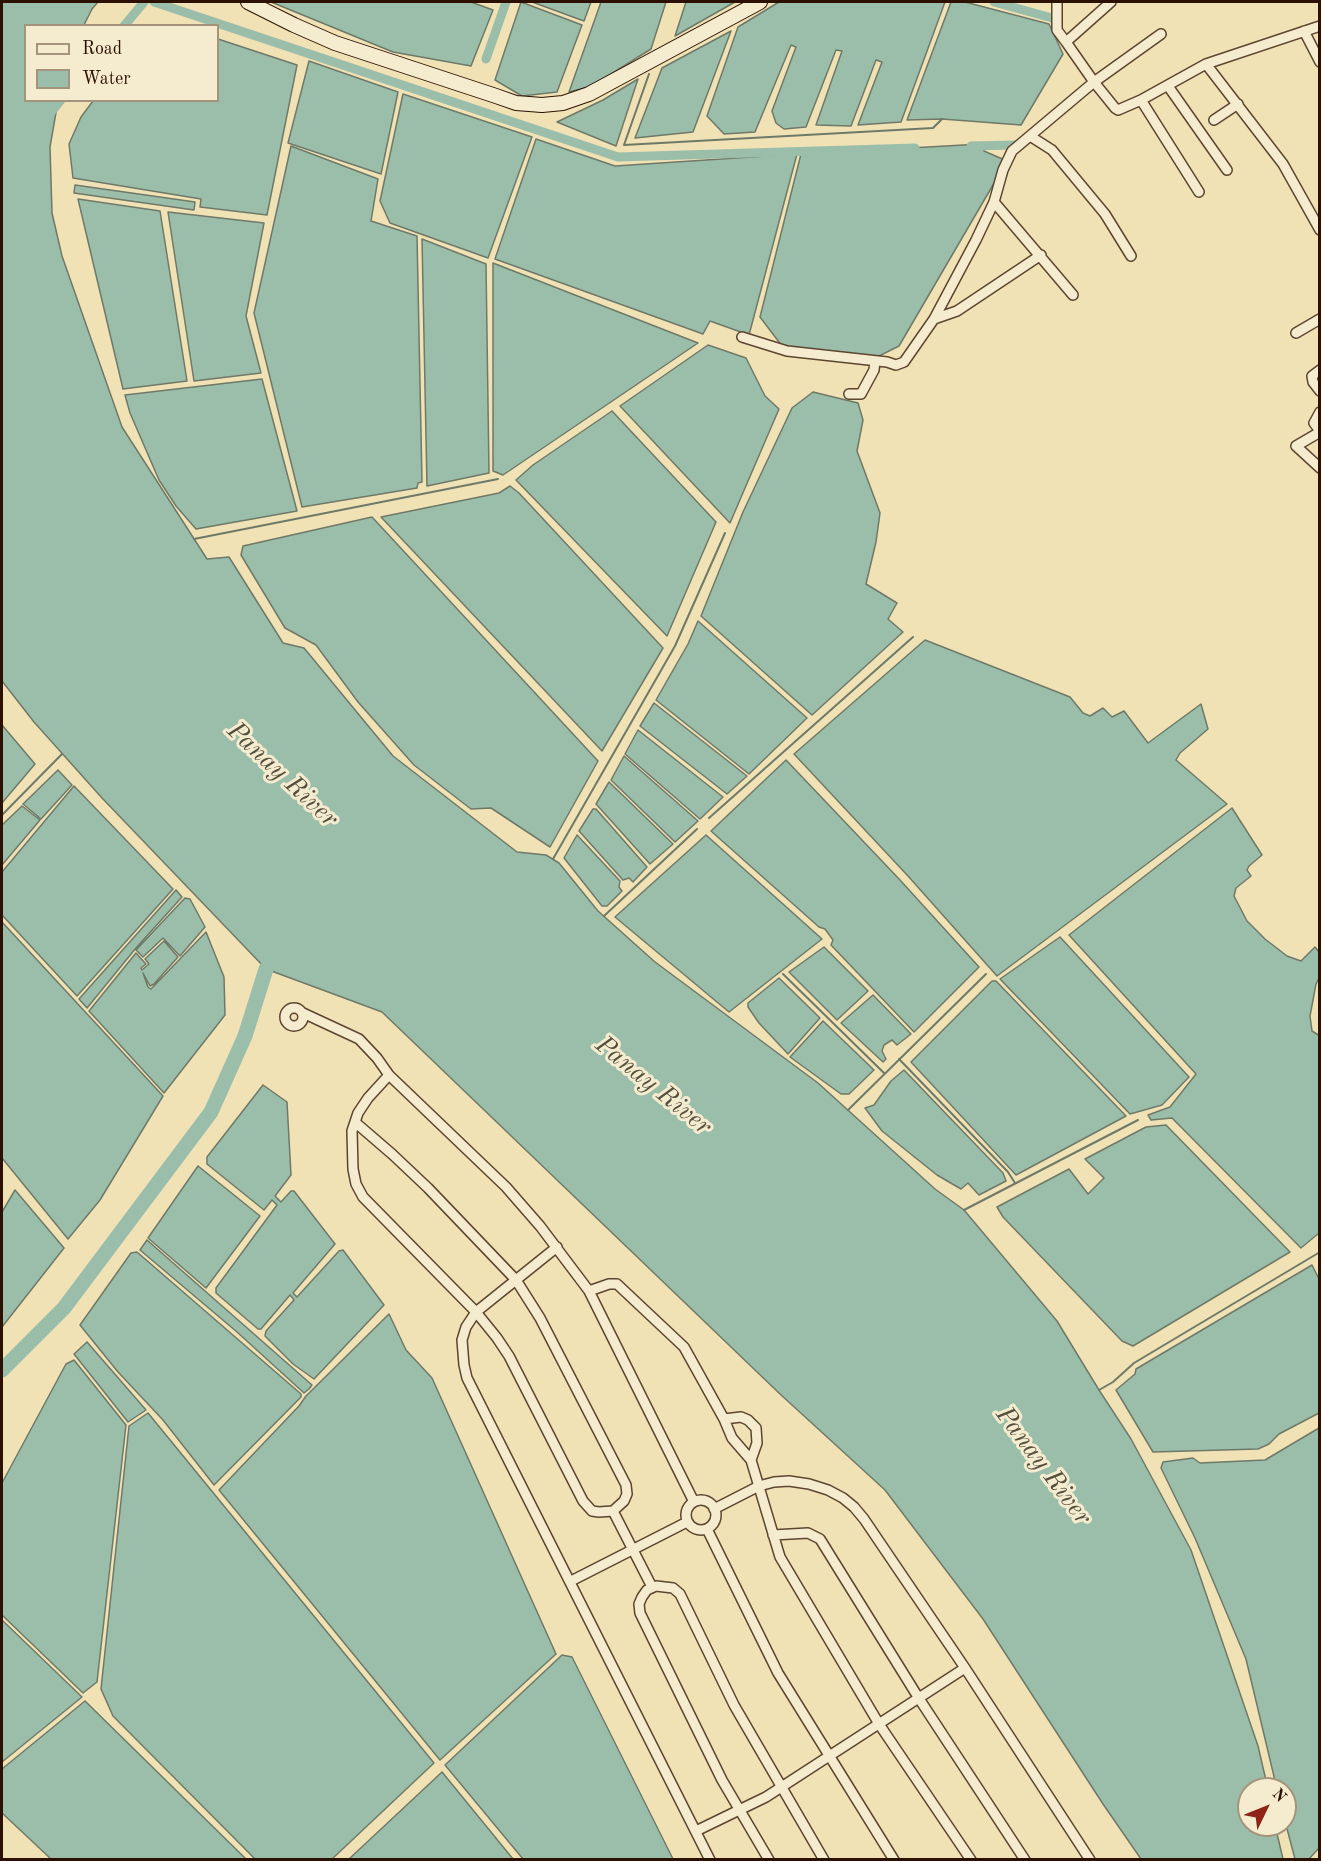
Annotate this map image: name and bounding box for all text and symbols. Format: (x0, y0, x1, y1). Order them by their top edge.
legend (24, 24, 219, 102)
text: Road (82, 40, 122, 58)
text: Water (82, 70, 131, 88)
water label: Panay River (220, 716, 344, 834)
water label: Panay River (589, 1030, 717, 1142)
water label: Panay River (988, 1400, 1098, 1532)
north arrow (1237, 1777, 1297, 1837)
text: N (1269, 1786, 1289, 1806)

